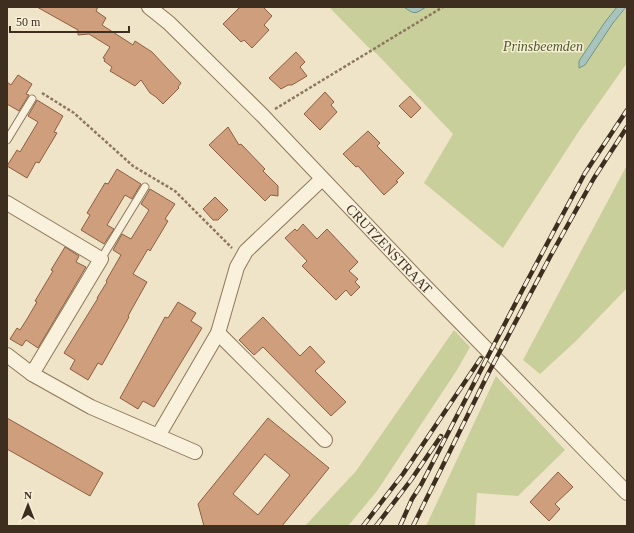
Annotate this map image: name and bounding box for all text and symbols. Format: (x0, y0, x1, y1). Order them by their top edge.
scale bar (10, 8, 129, 34)
text: 50 m (16, 15, 41, 29)
park label: Prinsbeemden (502, 39, 583, 54)
street label: CRUTZENSTRAAT (343, 201, 436, 297)
north arrow (8, 485, 48, 525)
text: N (24, 489, 32, 501)

